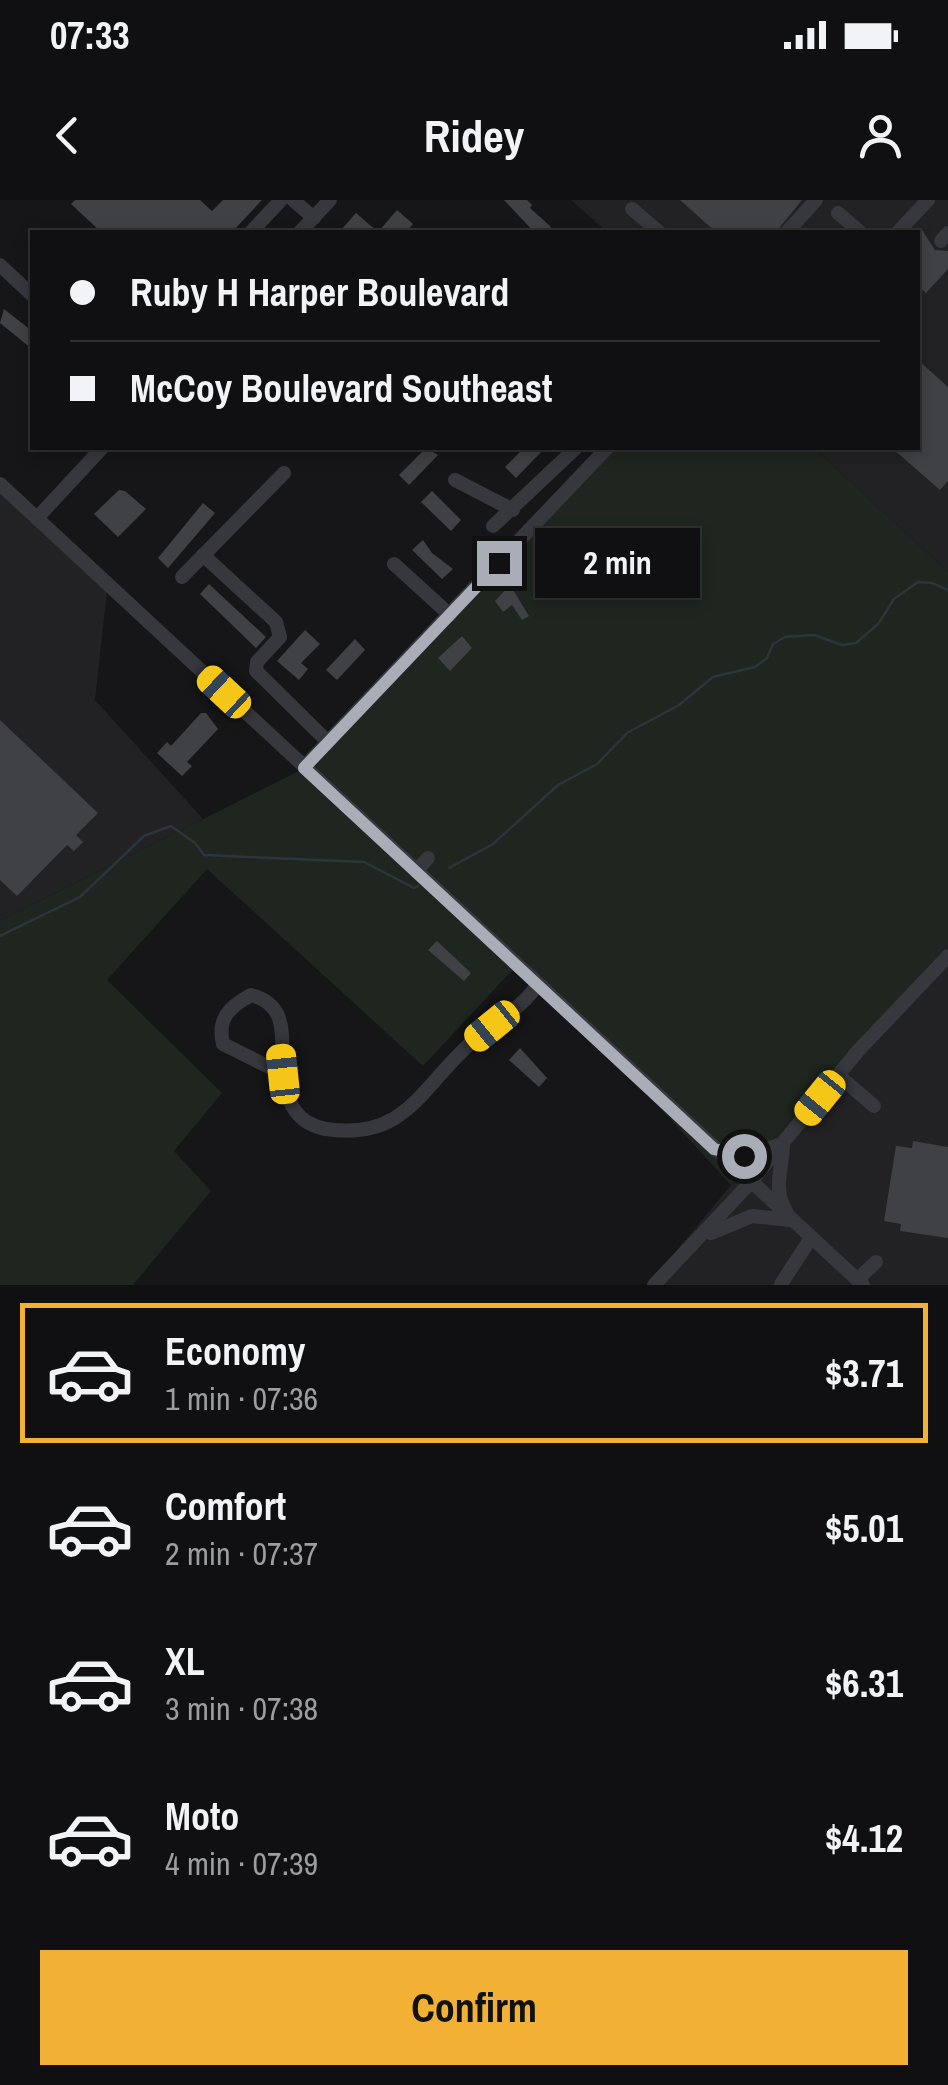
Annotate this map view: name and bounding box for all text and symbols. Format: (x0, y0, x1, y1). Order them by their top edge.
text: 07:33 (50, 10, 130, 61)
text: Ridey (424, 105, 524, 166)
icon: back (40, 108, 95, 163)
icon: person (853, 108, 908, 163)
text: Ruby H Harper Boulevard (130, 267, 509, 318)
text: McCoy Boulevard Southeast (130, 363, 553, 414)
callout: 2 min (534, 528, 699, 598)
route end (477, 541, 522, 586)
text: 2 min (583, 541, 652, 584)
car (192, 661, 256, 723)
car (459, 995, 525, 1057)
car (265, 1043, 301, 1105)
car (789, 1065, 851, 1131)
route start (722, 1134, 767, 1179)
text: Economy (165, 1326, 305, 1377)
icon: car (45, 1328, 135, 1418)
text: $3.71 (825, 1348, 903, 1399)
text: 1 min · 07:36 (165, 1377, 318, 1420)
text: Comfort (165, 1481, 286, 1532)
icon: car (45, 1483, 135, 1573)
text: $5.01 (825, 1503, 903, 1554)
text: 2 min · 07:37 (165, 1532, 318, 1575)
text: XL (165, 1636, 205, 1687)
icon: car (45, 1638, 135, 1728)
text: $6.31 (825, 1658, 903, 1709)
text: 3 min · 07:38 (165, 1687, 318, 1730)
text: Moto (165, 1791, 239, 1842)
icon: car (45, 1793, 135, 1883)
text: $4.12 (825, 1813, 903, 1864)
text: 4 min · 07:39 (165, 1842, 318, 1885)
button: Confirm (40, 1950, 908, 2065)

